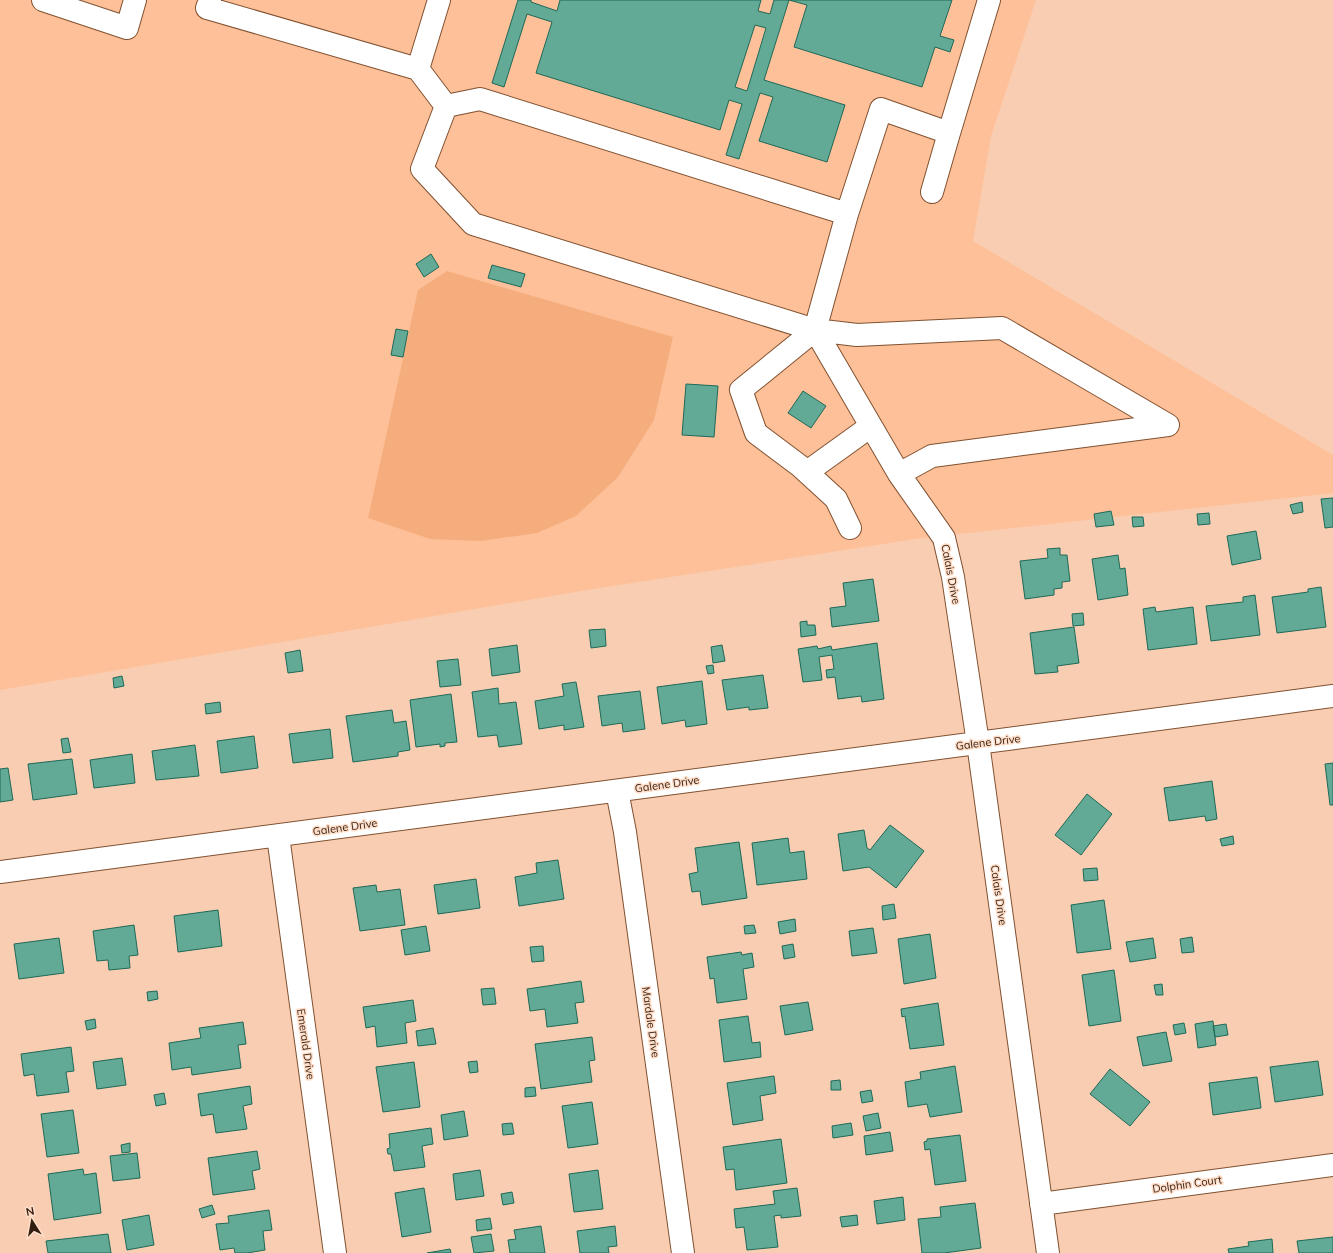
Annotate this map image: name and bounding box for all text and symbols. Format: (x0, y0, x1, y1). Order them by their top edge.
street label: Calais Drive (938, 543, 964, 605)
street label: Galene Drive (955, 731, 1021, 753)
street label: Galene Drive (634, 773, 700, 795)
street label: Galene Drive (312, 816, 378, 838)
street label: Calais Drive (988, 864, 1010, 926)
street label: Mardale Drive (639, 986, 663, 1058)
street label: Emerald Drive (294, 1008, 318, 1080)
street label: Dolphin Court (1151, 1172, 1223, 1196)
north arrow (12, 1201, 52, 1241)
text: N (25, 1204, 36, 1219)

